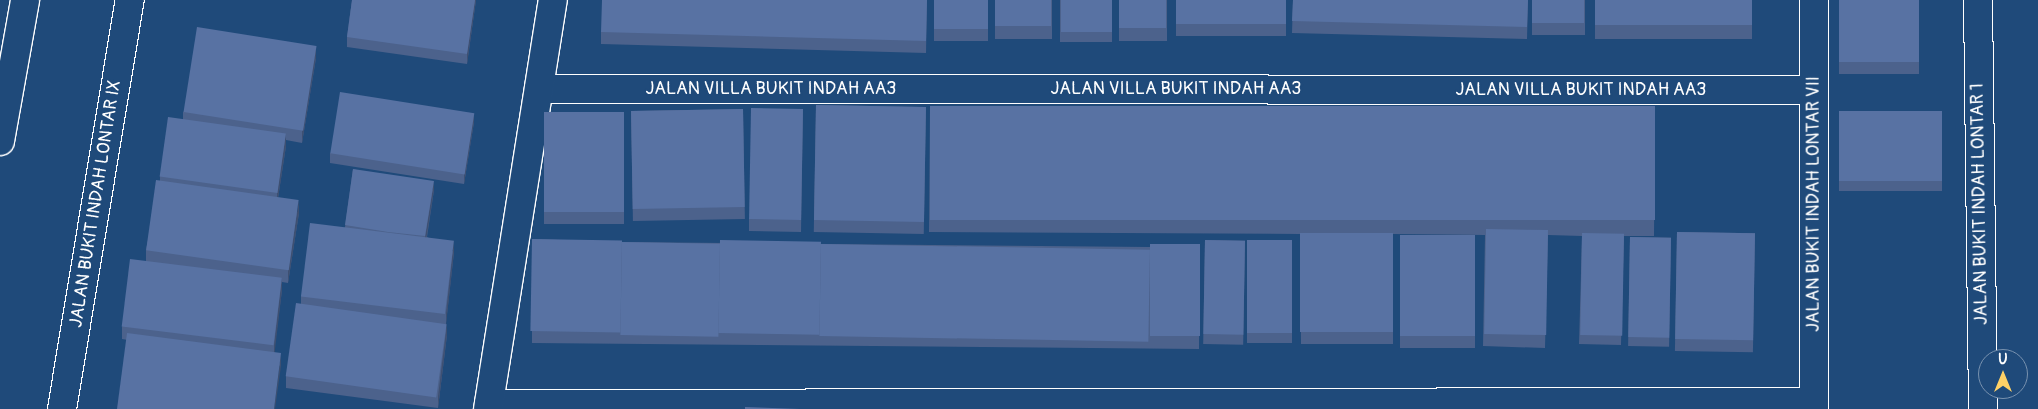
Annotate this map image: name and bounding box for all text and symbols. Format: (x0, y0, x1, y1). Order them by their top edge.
street label: JALAN BUKIT INDAH LONTAR VII (1803, 76, 1825, 332)
street label: JALAN VILLA BUKIT INDAH AA3 (646, 78, 896, 100)
street label: JALAN VILLA BUKIT INDAH AA3 (1051, 78, 1301, 100)
street label: JALAN BUKIT INDAH LONTAR IX (66, 79, 126, 329)
street label: JALAN VILLA BUKIT INDAH AA3 (1456, 79, 1706, 101)
street label: JALAN BUKIT INDAH LONTAR 1 (1967, 83, 1993, 325)
north arrow (1978, 349, 2028, 399)
text: U (1998, 351, 2008, 368)

